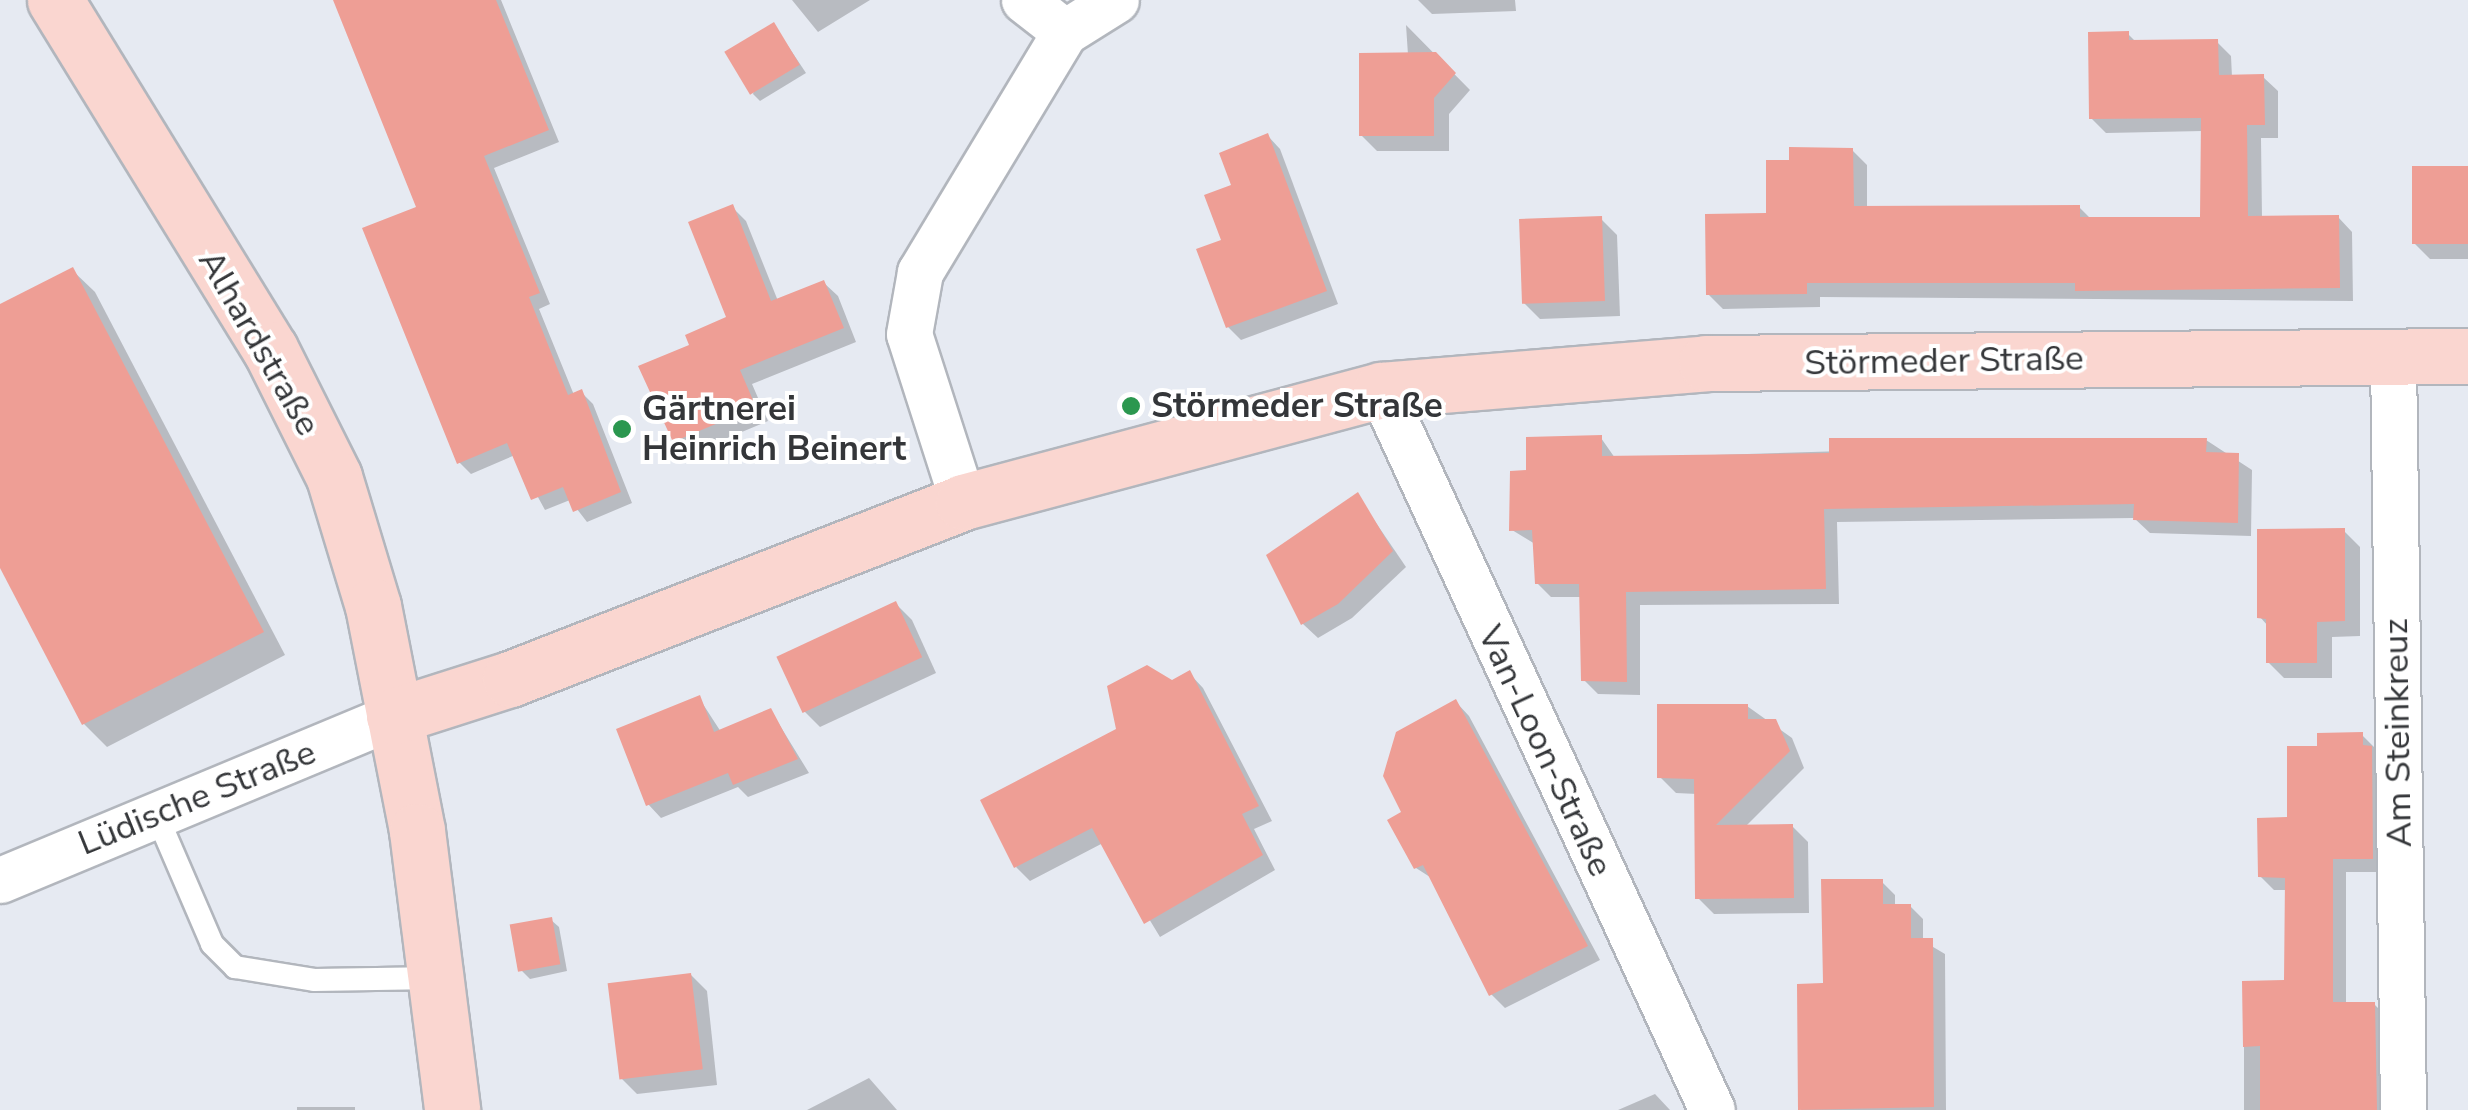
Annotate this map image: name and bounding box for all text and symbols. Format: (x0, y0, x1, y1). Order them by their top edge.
street label: Alhardstraße (189, 243, 329, 443)
street label: Störmeder Straße (1804, 338, 2084, 384)
place label: Störmeder Straße (1151, 385, 1443, 427)
place label: Gärtnerei Heinrich Beinert (642, 388, 906, 470)
marker: Störmeder Straße (1120, 395, 1142, 417)
marker: Gärtnerei Heinrich Beinert (611, 418, 633, 440)
street label: Am Steinkreuz (2375, 618, 2421, 848)
street label: Van-Loon-Straße (1469, 619, 1621, 883)
street label: Lüdische Straße (72, 731, 322, 865)

